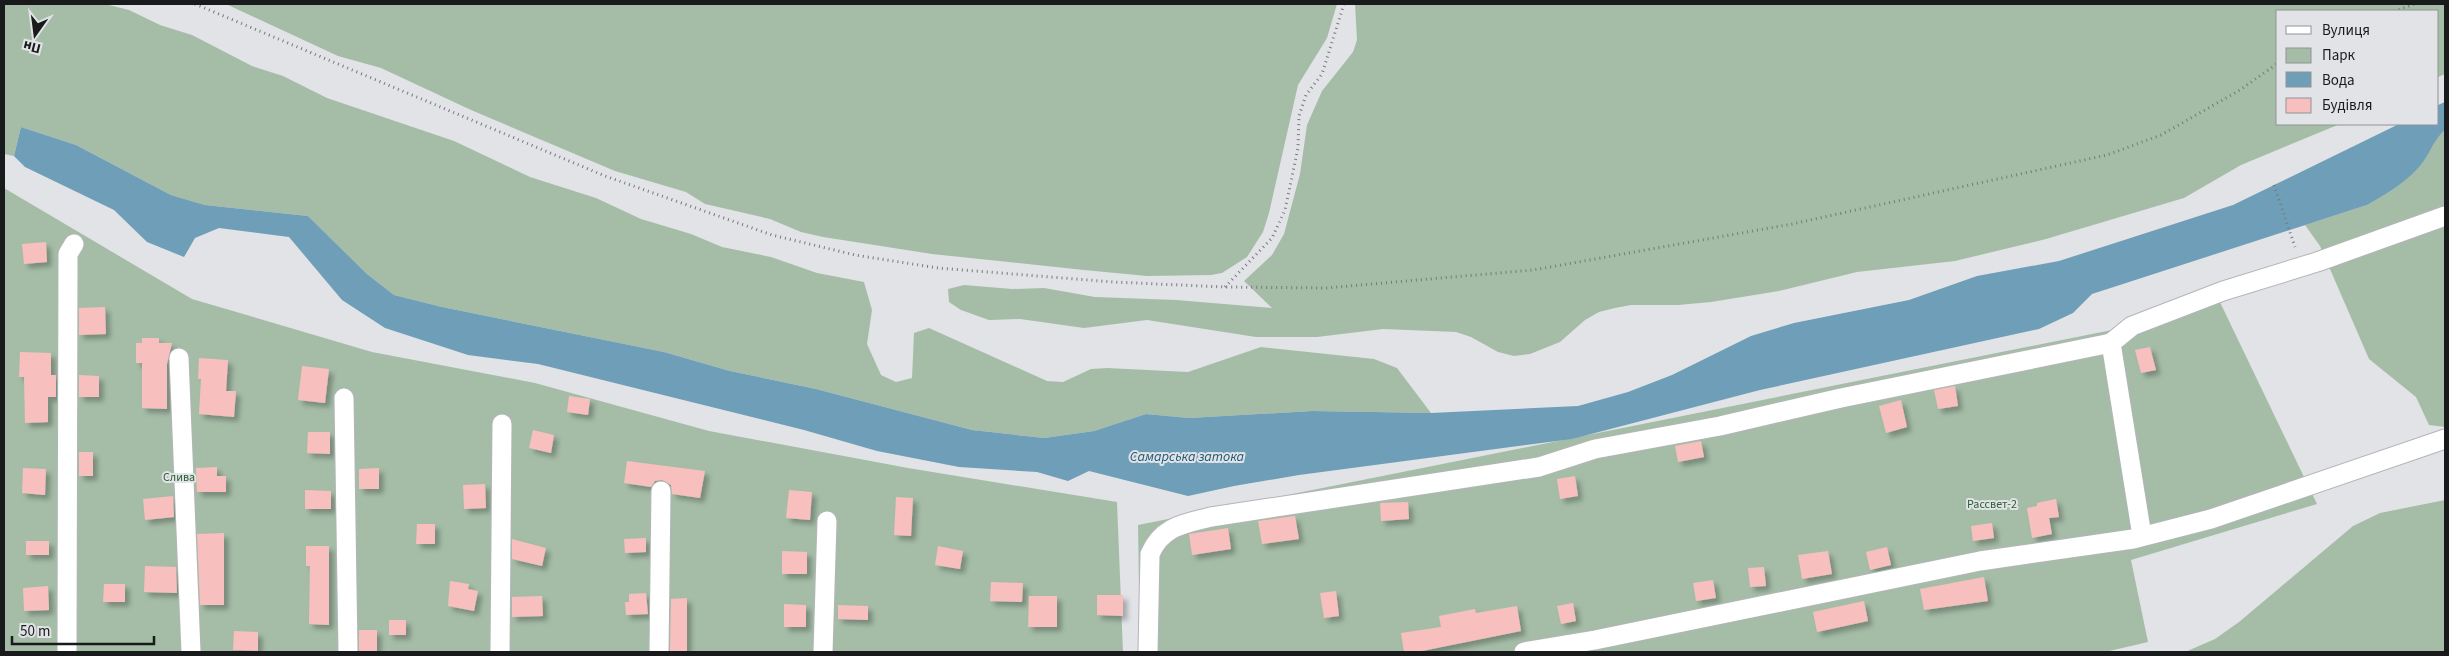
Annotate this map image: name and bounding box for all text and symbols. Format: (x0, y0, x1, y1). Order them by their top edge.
north arrow (10, 10, 60, 60)
legend (2276, 10, 2439, 125)
text: Вулиця (2322, 20, 2370, 41)
text: Пн (21, 35, 43, 58)
text: Парк (2322, 45, 2356, 66)
text: Вода (2322, 70, 2355, 91)
text: Будівля (2322, 95, 2372, 116)
water label: Самарська затока (1130, 447, 1245, 467)
park label: Слива (163, 469, 195, 486)
park label: Рассвет-2 (1967, 496, 2017, 513)
scale bar (12, 614, 155, 646)
text: 50 m (20, 621, 50, 642)

